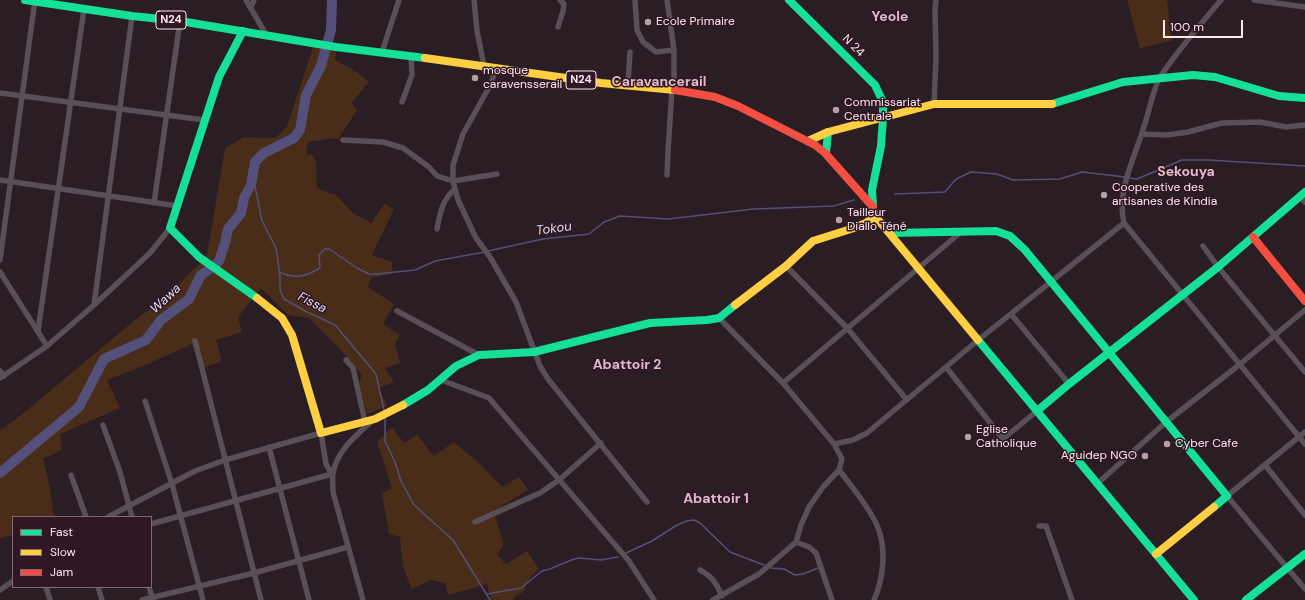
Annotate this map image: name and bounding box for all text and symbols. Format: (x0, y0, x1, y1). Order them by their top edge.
district label: Yeole (872, 9, 908, 25)
road number: N24 (156, 11, 186, 29)
scale bar (1165, 12, 1245, 38)
place label: Ecole Primaire (656, 15, 735, 29)
marker: Ecole Primaire (643, 17, 653, 27)
text: 100 m (1170, 19, 1204, 35)
street label: N 24 (839, 32, 867, 60)
place label: mosque caravensserail (483, 64, 562, 92)
road number: N24 (566, 71, 596, 89)
marker: mosque caravensserail (470, 73, 480, 83)
district label: Caravancerail (611, 74, 707, 90)
place label: Commissariat Centrale (844, 96, 921, 124)
marker: Commissariat Centrale (831, 105, 841, 115)
district label: Sekouya (1157, 164, 1215, 180)
place label: Cooperative des artisanes de Kindia (1112, 181, 1217, 209)
marker: Cooperative des artisanes de Kindia (1099, 190, 1109, 200)
place label: Tailleur Diallo Téné (847, 206, 906, 234)
marker: Tailleur Diallo Téné (834, 215, 844, 225)
water label: Tokou (535, 219, 573, 239)
water label: Wawa (147, 281, 185, 317)
water label: Fissa (295, 289, 329, 317)
district label: Abattoir 2 (593, 357, 661, 373)
place label: Eglise Catholique (976, 423, 1036, 451)
marker: Eglise Catholique (963, 432, 973, 442)
place label: Cyber Cafe (1175, 437, 1238, 451)
marker: Cyber Cafe (1162, 439, 1172, 449)
place label: Aguidep NGO (1061, 449, 1137, 463)
marker: Aguidep NGO (1140, 451, 1150, 461)
district label: Abattoir 1 (683, 491, 749, 507)
legend (12, 516, 152, 588)
text: Fast (50, 524, 73, 540)
text: Slow (50, 544, 76, 560)
text: Jam (50, 564, 73, 580)

